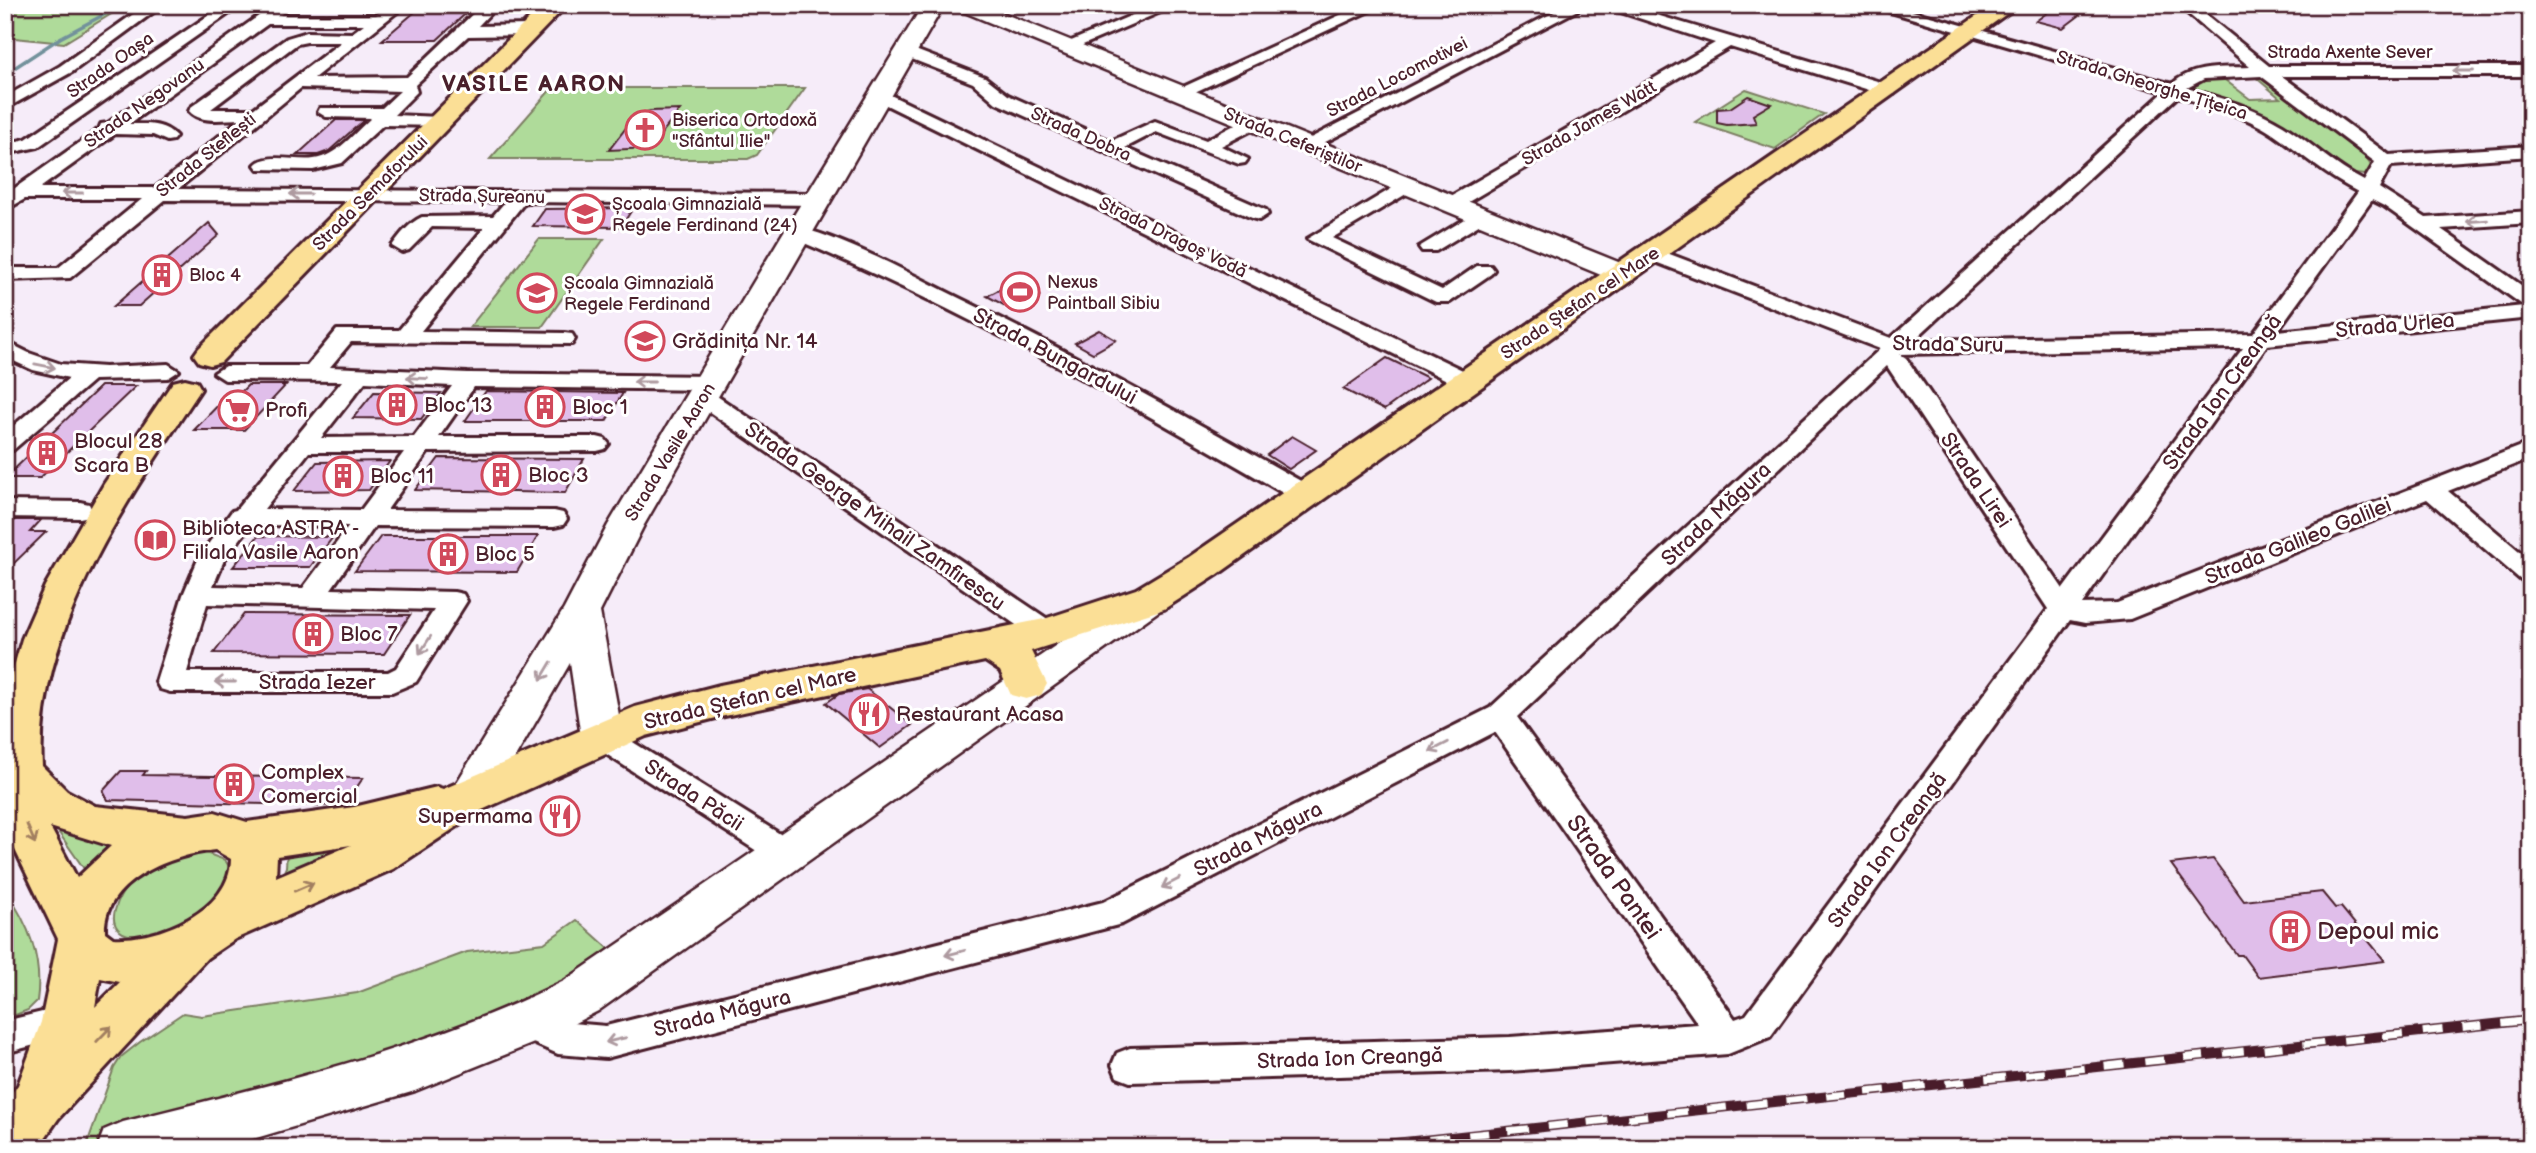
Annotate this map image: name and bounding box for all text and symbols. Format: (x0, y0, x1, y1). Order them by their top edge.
street label: Strada Oașa (63, 28, 158, 103)
street label: Strada Locomotivei (1323, 33, 1471, 122)
street label: Strada Axente Sever (2267, 42, 2433, 63)
street label: Strada Gheorghe Țițeica (2054, 46, 2250, 125)
street label: Strada Negovanu (80, 54, 208, 153)
one-way arrow (2451, 64, 2474, 78)
district label: VASILE AARON (442, 70, 626, 98)
street label: Strada James Watt (1518, 76, 1661, 170)
street label: Strada Dobra (1027, 103, 1134, 166)
street label: Strada Ceferiștilor (1221, 103, 1365, 178)
street label: Strada Steflești (152, 109, 260, 202)
church icon: Biserica Ortodoxă "Sfântul Ilie" (624, 109, 666, 151)
place label: Biserica Ortodoxă "Sfântul Ilie" (672, 110, 817, 152)
street label: Strada Semaforului (308, 131, 432, 255)
street label: Strada Șureanu (419, 185, 545, 208)
one-way arrow (61, 186, 84, 200)
one-way arrow (288, 187, 311, 201)
school or university icon: Școala Gimnazială Regele Ferdinand (24) (564, 193, 606, 235)
street label: Strada Dragoș Vodă (1095, 193, 1250, 282)
place label: Școala Gimnazială Regele Ferdinand (24) (612, 194, 798, 236)
one-way arrow (2465, 214, 2488, 227)
street label: Strada Ștefan cel Mare (1497, 242, 1664, 364)
building icon: Bloc 4 (141, 254, 183, 296)
place label: Bloc 4 (189, 265, 241, 286)
sports icon: Nexus Paintball Sibiu (999, 271, 1041, 313)
school or university icon: Școala Gimnazială Regele Ferdinand (516, 272, 558, 314)
place label: Nexus Paintball Sibiu (1047, 272, 1160, 314)
place label: Școala Gimnazială Regele Ferdinand (564, 273, 714, 315)
street label: Strada Bungardului (969, 303, 1141, 410)
street label: Strada Urlea (2334, 308, 2456, 343)
street label: Strada Ion Creangă (2158, 310, 2287, 475)
school or university icon: Grădinița Nr. 14 (624, 320, 666, 362)
place label: Grădinița Nr. 14 (672, 329, 818, 354)
street label: Strada Suru (1892, 331, 2004, 358)
one-way arrow (33, 359, 56, 373)
one-way arrow (405, 371, 428, 384)
one-way arrow (633, 375, 656, 389)
street label: Strada Vasile Aaron (621, 379, 720, 525)
building icon: Bloc 13 (376, 384, 418, 426)
building icon: Bloc 1 (524, 386, 566, 428)
supermarket icon: Profi (217, 389, 259, 431)
place label: Bloc 13 (424, 393, 493, 418)
place label: Bloc 1 (572, 395, 628, 420)
place label: Profi (265, 398, 308, 423)
street label: Strada George Mihail Zamfirescu (740, 417, 1010, 616)
street label: Strada Lirei (1935, 428, 2017, 533)
place label: Blocul 28 Scara B (74, 429, 163, 478)
building icon: Blocul 28 Scara B (26, 432, 68, 474)
building icon: Bloc 3 (480, 454, 522, 496)
building icon: Bloc 11 (322, 455, 364, 497)
street label: Strada Măgura (1656, 457, 1776, 571)
place label: Bloc 3 (528, 463, 589, 488)
place label: Bloc 11 (370, 464, 434, 489)
street label: Strada Galileo Galilei (2201, 493, 2395, 590)
place label: Biblioteca ASTRA - Filiala Vasile Aaron (182, 516, 359, 565)
library icon: Biblioteca ASTRA - Filiala Vasile Aaron (134, 519, 176, 561)
building icon: Bloc 5 (427, 533, 469, 575)
place label: Bloc 5 (475, 542, 535, 567)
building icon: Bloc 7 (292, 613, 334, 655)
place label: Bloc 7 (340, 622, 398, 647)
one-way arrow (418, 635, 433, 654)
one-way arrow (539, 660, 553, 680)
street label: Strada Ștefan cel Mare (641, 662, 859, 735)
street label: Strada Iezer (259, 670, 376, 695)
one-way arrow (214, 675, 237, 689)
restaurant icon: Restaurant Acasa (848, 693, 890, 735)
place label: Restaurant Acasa (896, 702, 1064, 727)
one-way arrow (1429, 740, 1450, 754)
street label: Strada Păcii (640, 754, 748, 837)
place label: Complex Comercial (261, 760, 358, 809)
building icon: Complex Comercial (213, 763, 255, 805)
street label: Strada Ion Creangă (1823, 768, 1952, 933)
restaurant icon: Supermama (539, 795, 581, 837)
street label: Strada Măgura (1190, 796, 1327, 883)
place label: Supermama (418, 804, 533, 829)
street label: Strada Pantei (1560, 809, 1667, 945)
one-way arrow (25, 822, 38, 844)
one-way arrow (1161, 877, 1182, 891)
one-way arrow (293, 880, 314, 893)
building icon: Depoul mic (2269, 910, 2311, 952)
place label: Depoul mic (2317, 917, 2439, 946)
one-way arrow (945, 947, 967, 960)
street label: Strada Măgura (651, 984, 793, 1043)
one-way arrow (95, 1026, 112, 1043)
one-way arrow (605, 1033, 628, 1047)
street label: Strada Ion Creangă (1257, 1043, 1443, 1074)

